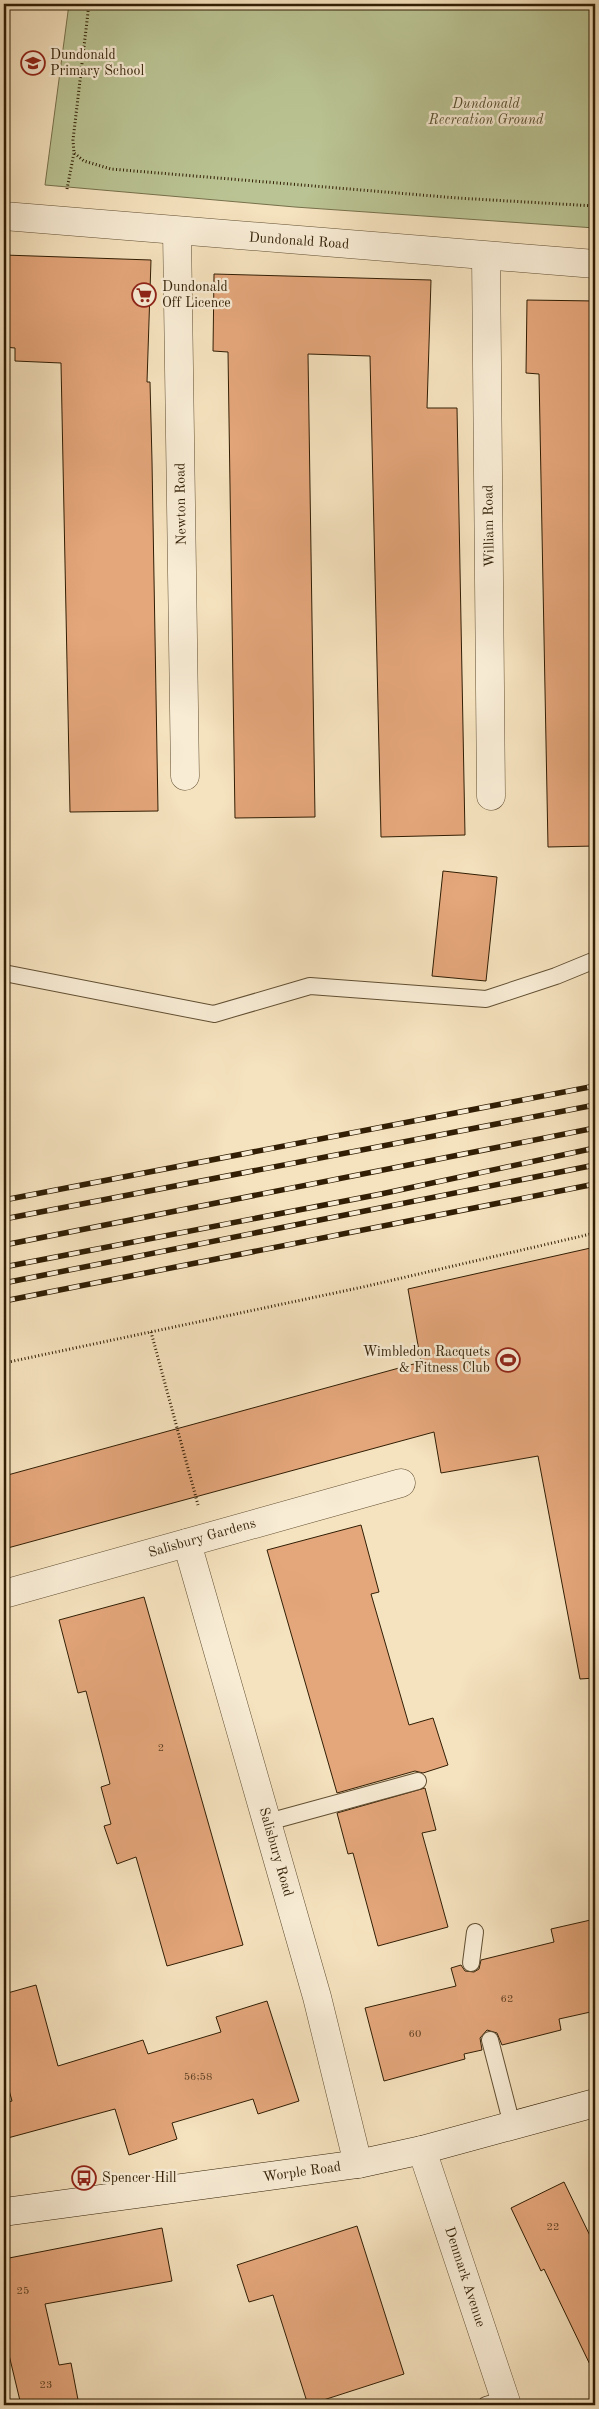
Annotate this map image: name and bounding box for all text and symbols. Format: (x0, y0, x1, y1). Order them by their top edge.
place label: Dundonald Primary School (50, 48, 144, 78)
school or university icon: Dundonald Primary School (20, 50, 46, 76)
park label: Dundonald Recreation Ground (428, 97, 544, 127)
street label: Dundonald Road (248, 230, 350, 252)
place label: Dundonald Off Licence (162, 280, 231, 310)
supermarket icon: Dundonald Off Licence (131, 282, 157, 308)
street label: Newton Road (173, 463, 189, 545)
street label: William Road (481, 485, 497, 567)
place label: Wimbledon Racquets & Fitness Club (363, 1345, 490, 1375)
sports icon: Wimbledon Racquets & Fitness Club (495, 1347, 521, 1373)
street label: Salisbury Gardens (147, 1516, 257, 1560)
house number: 2 (158, 1743, 164, 1754)
street label: Salisbury Road (257, 1806, 295, 1898)
house number: 62 (501, 1994, 513, 2005)
house number: 60 (409, 2029, 421, 2040)
house number: 56;58 (184, 2072, 212, 2083)
street label: Worple Road (262, 2160, 342, 2184)
bus stop icon: Spencer Hill (71, 2165, 97, 2191)
place label: Spencer Hill (102, 2171, 177, 2185)
house number: 22 (547, 2222, 559, 2233)
street label: Denmark Avenue (442, 2225, 488, 2329)
house number: 25 (17, 2286, 29, 2297)
house number: 23 (40, 2380, 52, 2391)

